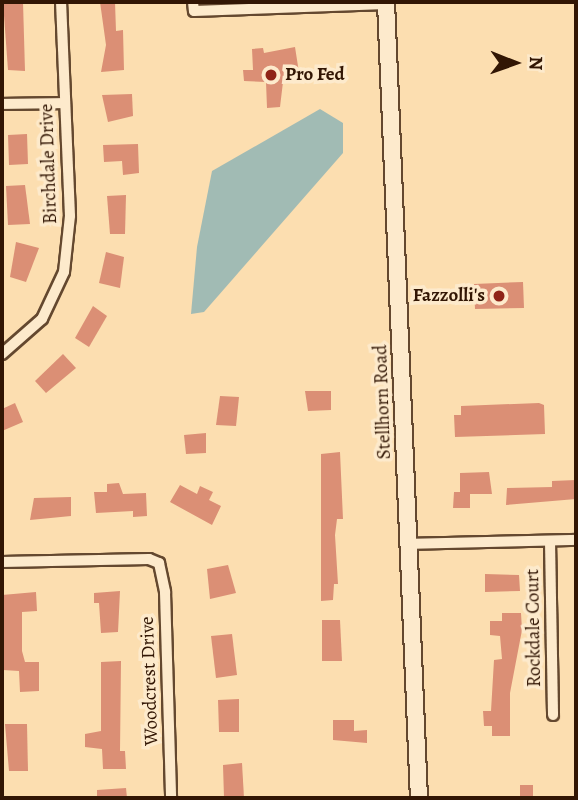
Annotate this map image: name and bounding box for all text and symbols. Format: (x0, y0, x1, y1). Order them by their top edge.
north arrow (480, 28, 550, 98)
text: N (523, 56, 549, 71)
place label: Pro Fed (285, 64, 345, 86)
marker: Pro Fed (263, 67, 279, 83)
street label: Birchdale Drive (36, 103, 62, 225)
place label: Fazzolli's (413, 285, 485, 307)
marker: Fazzolli's (491, 288, 507, 304)
street label: Stellhorn Road (370, 344, 396, 460)
street label: Rockdale Court (522, 569, 546, 687)
street label: Woodcrest Drive (136, 616, 164, 746)

